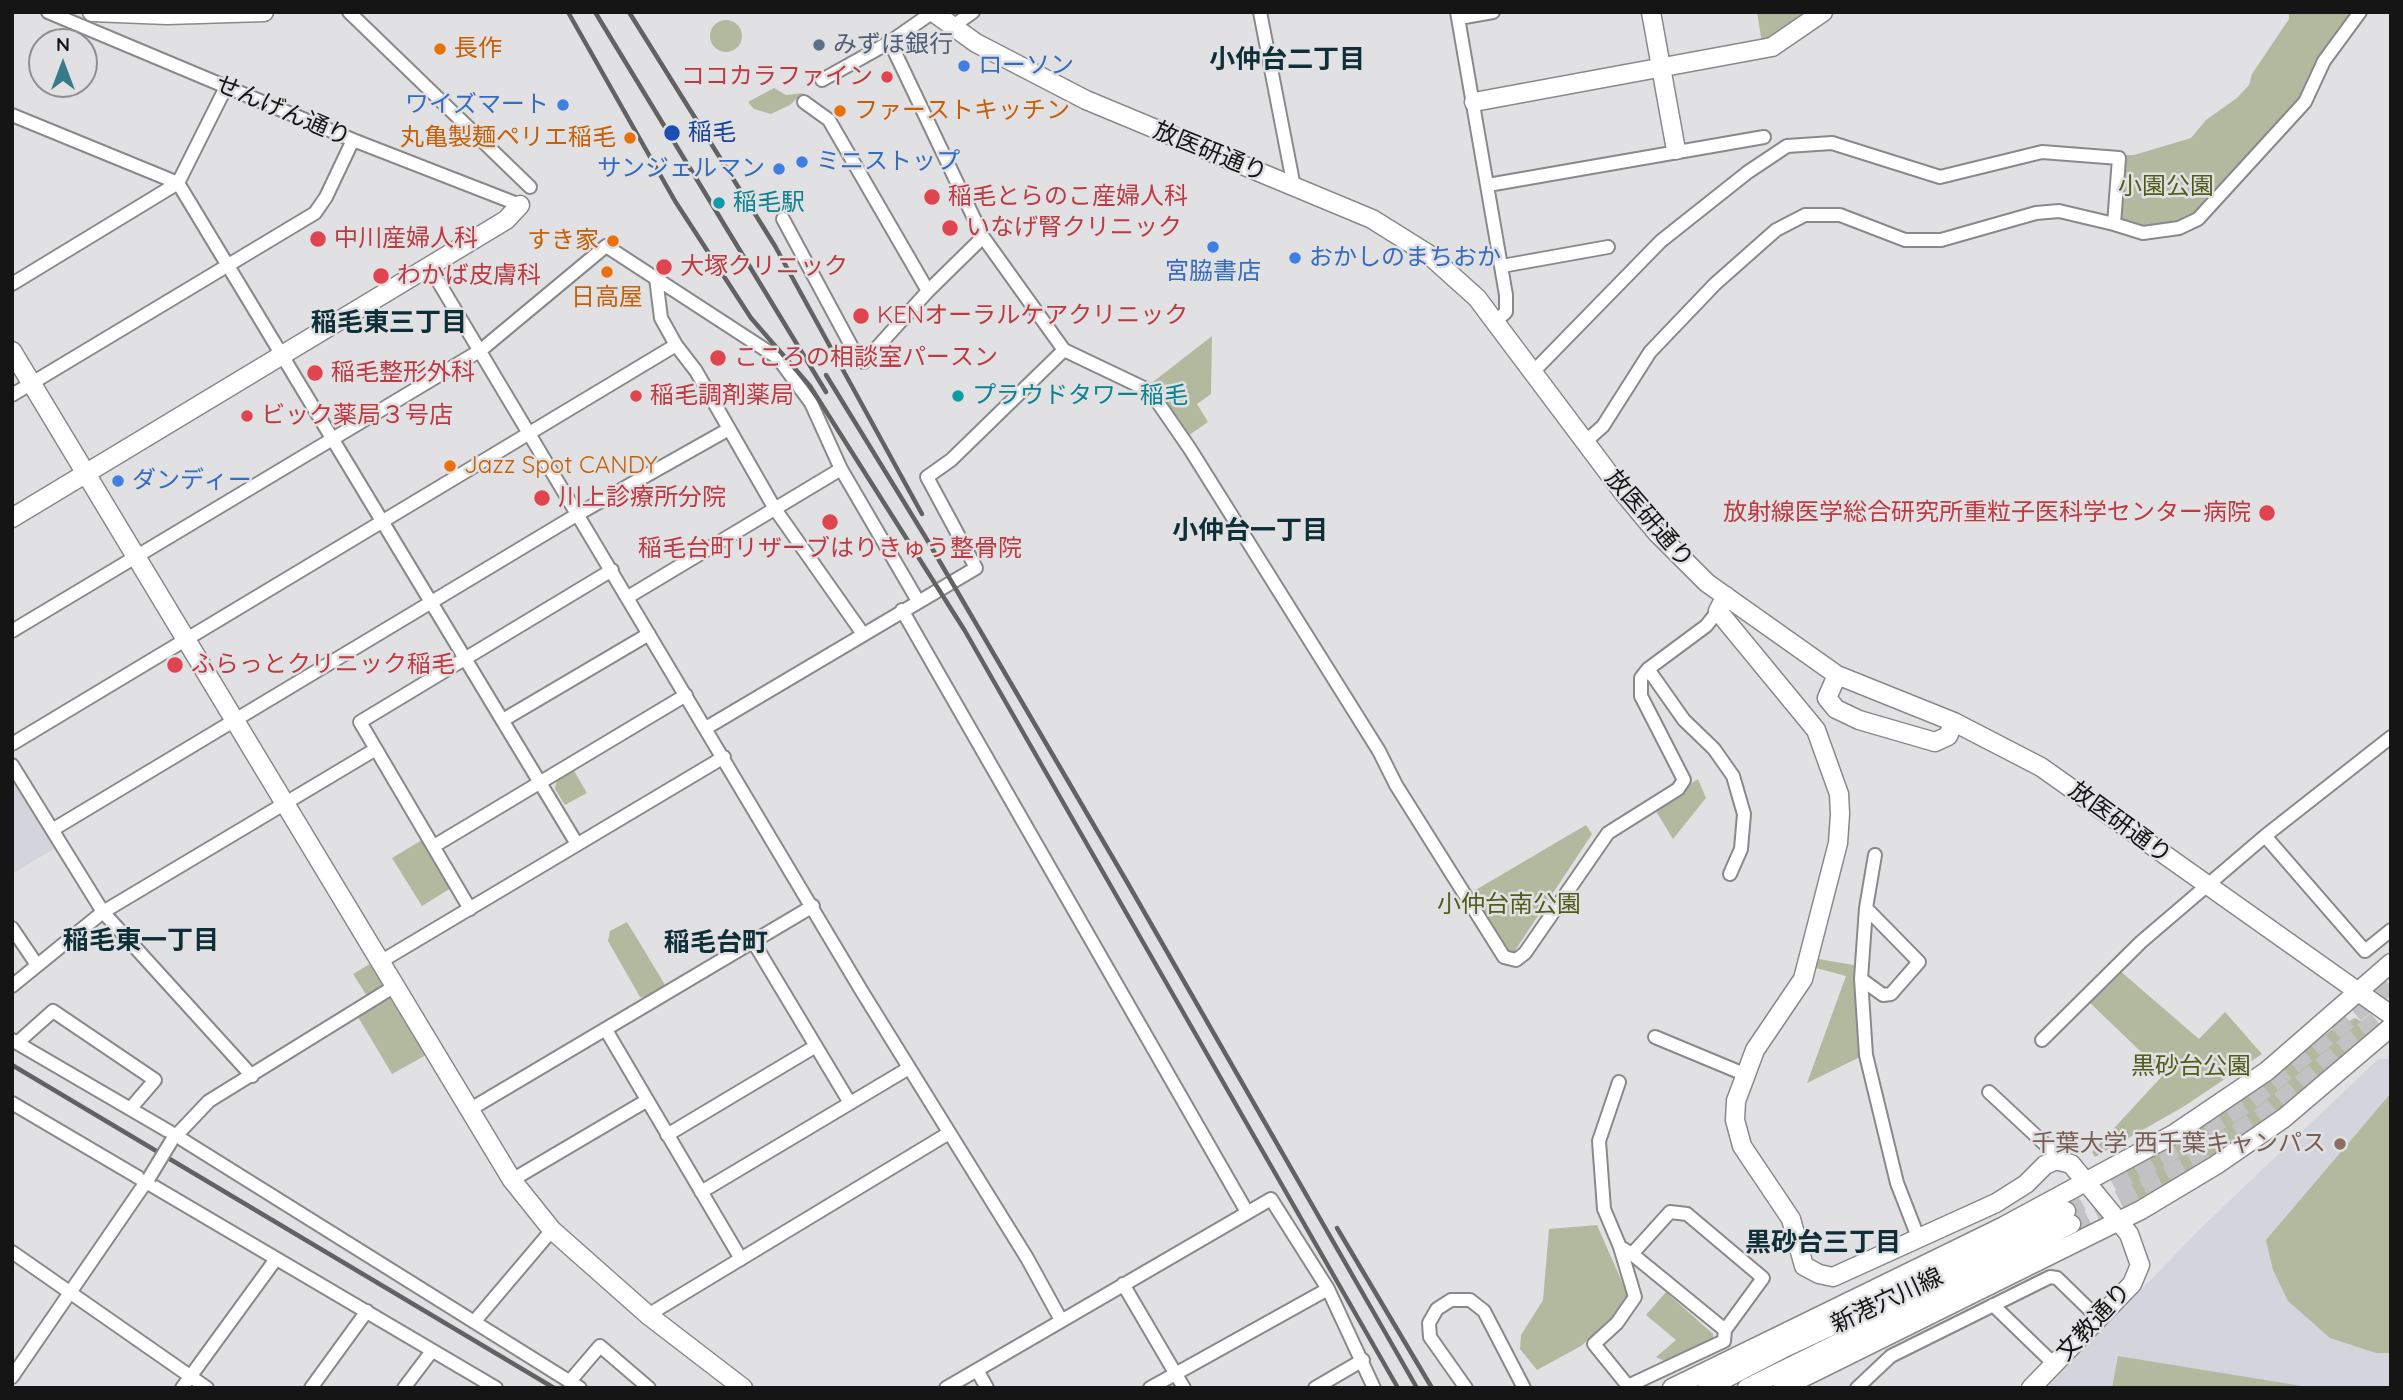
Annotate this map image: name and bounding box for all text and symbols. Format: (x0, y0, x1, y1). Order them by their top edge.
north arrow (28, 28, 98, 98)
place label: みずほ銀行 (833, 31, 953, 59)
text: N (56, 32, 70, 56)
place label: 長作 (454, 35, 502, 63)
marker: みずほ銀行 (811, 37, 827, 53)
marker: 長作 (432, 41, 448, 57)
district label: 小仲台二丁目 (1209, 44, 1365, 76)
place label: ローソン (978, 52, 1074, 80)
marker: ローソン (956, 58, 972, 74)
place label: ココカラファイン (681, 63, 873, 91)
marker: ココカラファイン (879, 69, 895, 85)
street label: せんげん通り (211, 70, 355, 152)
place label: ワイズマート (405, 91, 549, 119)
marker: ワイズマート (555, 97, 571, 113)
place label: ファーストキッチン (854, 97, 1070, 125)
marker: ファーストキッチン (832, 103, 848, 119)
street label: 放医研通り (1149, 116, 1271, 188)
place label: 稲毛 (688, 119, 736, 147)
marker: 稲毛 (662, 123, 682, 143)
place label: 丸亀製麺ペリエ稲毛 (400, 124, 616, 152)
marker: 丸亀製麺ペリエ稲毛 (622, 130, 638, 146)
place label: ミニストップ (816, 148, 960, 176)
marker: ミニストップ (794, 154, 810, 170)
place label: サンジェルマン (597, 155, 765, 183)
marker: サンジェルマン (771, 161, 787, 177)
park label: 小園公園 (2118, 173, 2214, 201)
place label: 稲毛とらのこ産婦人科 (948, 183, 1188, 211)
marker: 稲毛とらのこ産婦人科 (922, 187, 942, 207)
place label: 稲毛駅 (733, 189, 805, 217)
marker: 稲毛駅 (711, 195, 727, 211)
place label: いなげ腎クリニック (966, 214, 1182, 242)
marker: いなげ腎クリニック (940, 218, 960, 238)
place label: 中川産婦人科 (334, 225, 478, 253)
place label: すき家 (527, 227, 599, 255)
marker: 中川産婦人科 (308, 229, 328, 249)
marker: すき家 (605, 233, 621, 249)
marker: 宮脇書店 (1205, 239, 1221, 255)
place label: おかしのまちおか (1309, 244, 1501, 272)
marker: おかしのまちおか (1287, 250, 1303, 266)
place label: 大塚クリニック (680, 253, 848, 281)
marker: 大塚クリニック (654, 257, 674, 277)
place label: 宮脇書店 (1165, 258, 1261, 286)
place label: わかば皮膚科 (397, 262, 541, 290)
marker: 日高屋 (599, 264, 615, 280)
marker: わかば皮膚科 (371, 266, 391, 286)
place label: 日高屋 (571, 284, 643, 312)
place label: KENオーラルケアクリニック (877, 302, 1188, 330)
marker: KENオーラルケアクリニック (851, 306, 871, 326)
district label: 稲毛東三丁目 (311, 307, 467, 339)
place label: こころの相談室パースン (734, 344, 998, 372)
marker: こころの相談室パースン (708, 348, 728, 368)
place label: 稲毛整形外科 (331, 359, 475, 387)
marker: 稲毛整形外科 (305, 363, 325, 383)
place label: 稲毛調剤薬局 (650, 382, 794, 410)
place label: プラウドタワー稲毛 (972, 382, 1188, 410)
marker: 稲毛調剤薬局 (628, 388, 644, 404)
marker: プラウドタワー稲毛 (950, 388, 966, 404)
place label: ビック薬局３号店 (261, 402, 453, 430)
marker: ビック薬局３号店 (239, 408, 255, 424)
place label: Jazz Spot CANDY (464, 452, 658, 480)
marker: Jazz Spot CANDY (442, 458, 458, 474)
street label: 放医研通り (1599, 464, 1699, 574)
place label: ダンディー (132, 467, 252, 495)
marker: ダンディー (110, 473, 126, 489)
place label: 川上診療所分院 (558, 484, 726, 512)
marker: 川上診療所分院 (532, 488, 552, 508)
place label: 放射線医学総合研究所重粒子医科学センター病院 (1723, 499, 2251, 527)
marker: 放射線医学総合研究所重粒子医科学センター病院 (2257, 503, 2277, 523)
marker: 稲毛台町リザーブはりきゅう整骨院 (820, 512, 840, 532)
district label: 小仲台一丁目 (1172, 515, 1328, 547)
place label: 稲毛台町リザーブはりきゅう整骨院 (638, 535, 1022, 563)
place label: ふらっとクリニック稲毛 (191, 651, 455, 679)
marker: ふらっとクリニック稲毛 (165, 655, 185, 675)
street label: 放医研通り (2063, 776, 2177, 870)
park label: 小仲台南公園 (1437, 891, 1581, 919)
district label: 稲毛東一丁目 (63, 925, 219, 957)
district label: 稲毛台町 (664, 927, 768, 959)
park label: 黒砂台公園 (2131, 1053, 2251, 1081)
place label: 千葉大学 西千葉キャンパス (2031, 1130, 2326, 1158)
marker: 千葉大学 西千葉キャンパス (2332, 1136, 2348, 1152)
district label: 黒砂台三丁目 (1745, 1227, 1901, 1259)
street label: 新港穴川線 (1827, 1263, 1947, 1339)
street label: 文教通り (2051, 1277, 2137, 1367)

